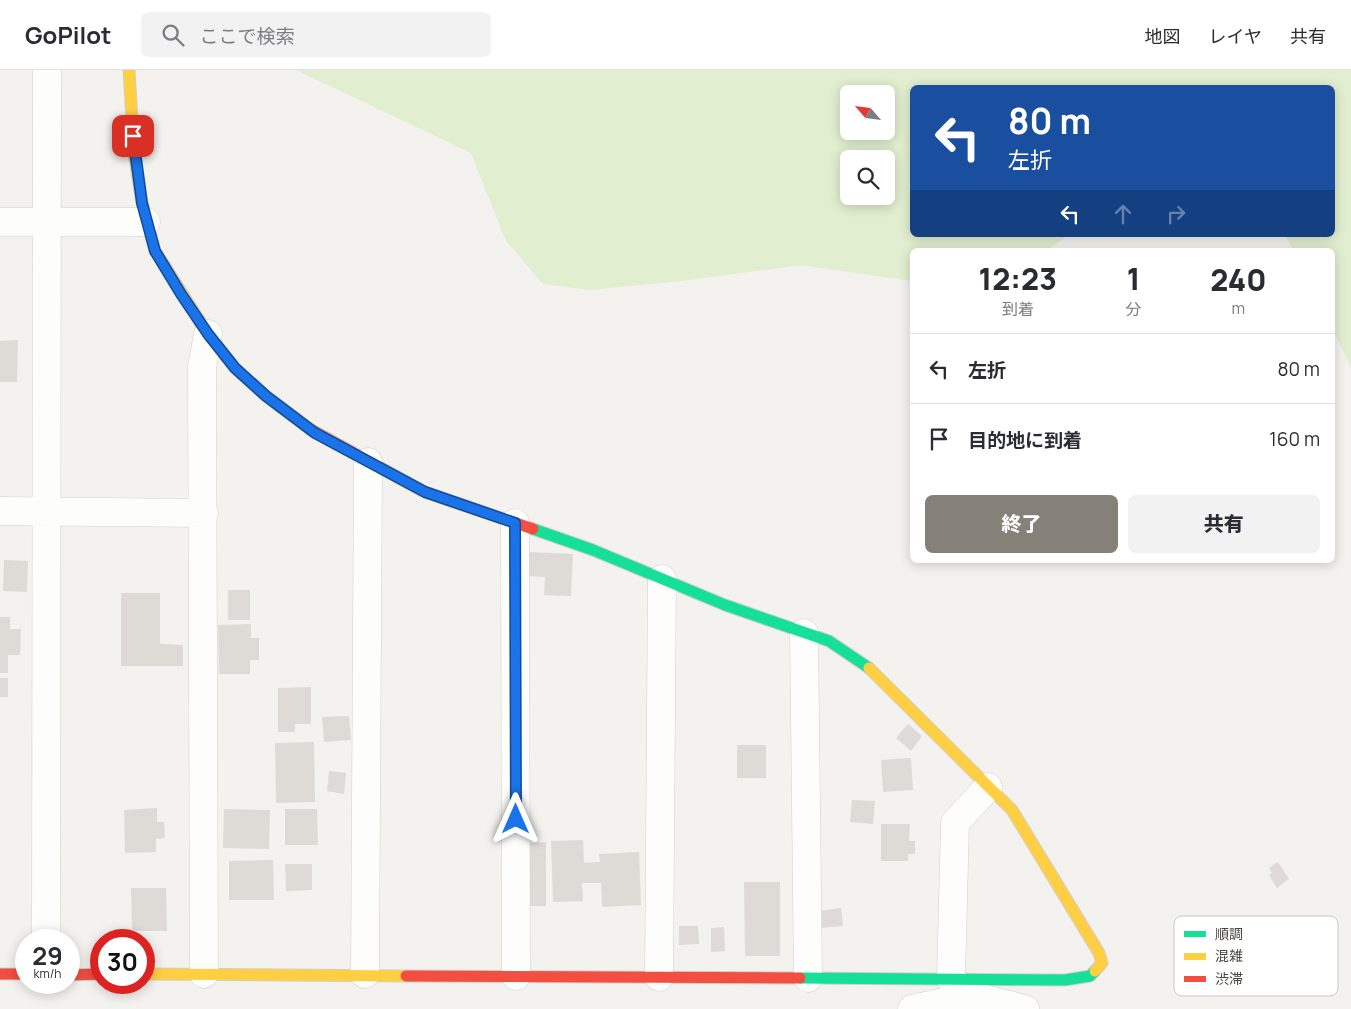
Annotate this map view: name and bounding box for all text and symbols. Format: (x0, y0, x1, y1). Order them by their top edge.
search box (141, 12, 491, 57)
text: GoPilot (25, 18, 111, 51)
icon: search (159, 21, 187, 49)
text: ここで検索 (199, 23, 294, 49)
text: 地図 (1145, 24, 1181, 48)
text: レイヤ (1209, 24, 1262, 48)
text: 共有 (1290, 24, 1326, 48)
north arrow (840, 85, 895, 140)
map controls (840, 85, 895, 205)
text: 80 m (1008, 97, 1091, 145)
icon: left (925, 105, 990, 170)
pin (112, 115, 154, 157)
icon: arrive (119, 122, 147, 150)
text: 左折 (1008, 145, 1052, 175)
button: search (840, 150, 895, 205)
icon: left (1056, 200, 1084, 228)
icon: ahead (1109, 200, 1137, 228)
icon: right (1162, 200, 1190, 228)
text: 12:23 (979, 258, 1057, 299)
text: 1 (1127, 258, 1140, 299)
text: 240 (1210, 259, 1266, 300)
text: m (1231, 297, 1245, 319)
text: 到着 (1002, 298, 1034, 320)
text: 分 (1126, 298, 1142, 320)
icon: left (925, 355, 953, 383)
text: 80 m (1277, 356, 1320, 382)
text: 左折 (968, 357, 1006, 383)
icon: arrive (925, 425, 953, 453)
text: 160 m (1269, 426, 1320, 452)
text: 目的地に到着 (968, 427, 1082, 453)
button: 終了 (925, 495, 1118, 553)
button: 共有 (1128, 495, 1320, 553)
position arrow (489, 792, 541, 844)
legend (1174, 916, 1338, 996)
text: 順調 (1215, 924, 1243, 943)
speed limit sign: 30 (90, 929, 155, 994)
text: 29 (32, 938, 63, 973)
text: 混雑 (1215, 946, 1243, 965)
text: km/h (34, 965, 61, 982)
text: 渋滞 (1215, 969, 1243, 988)

